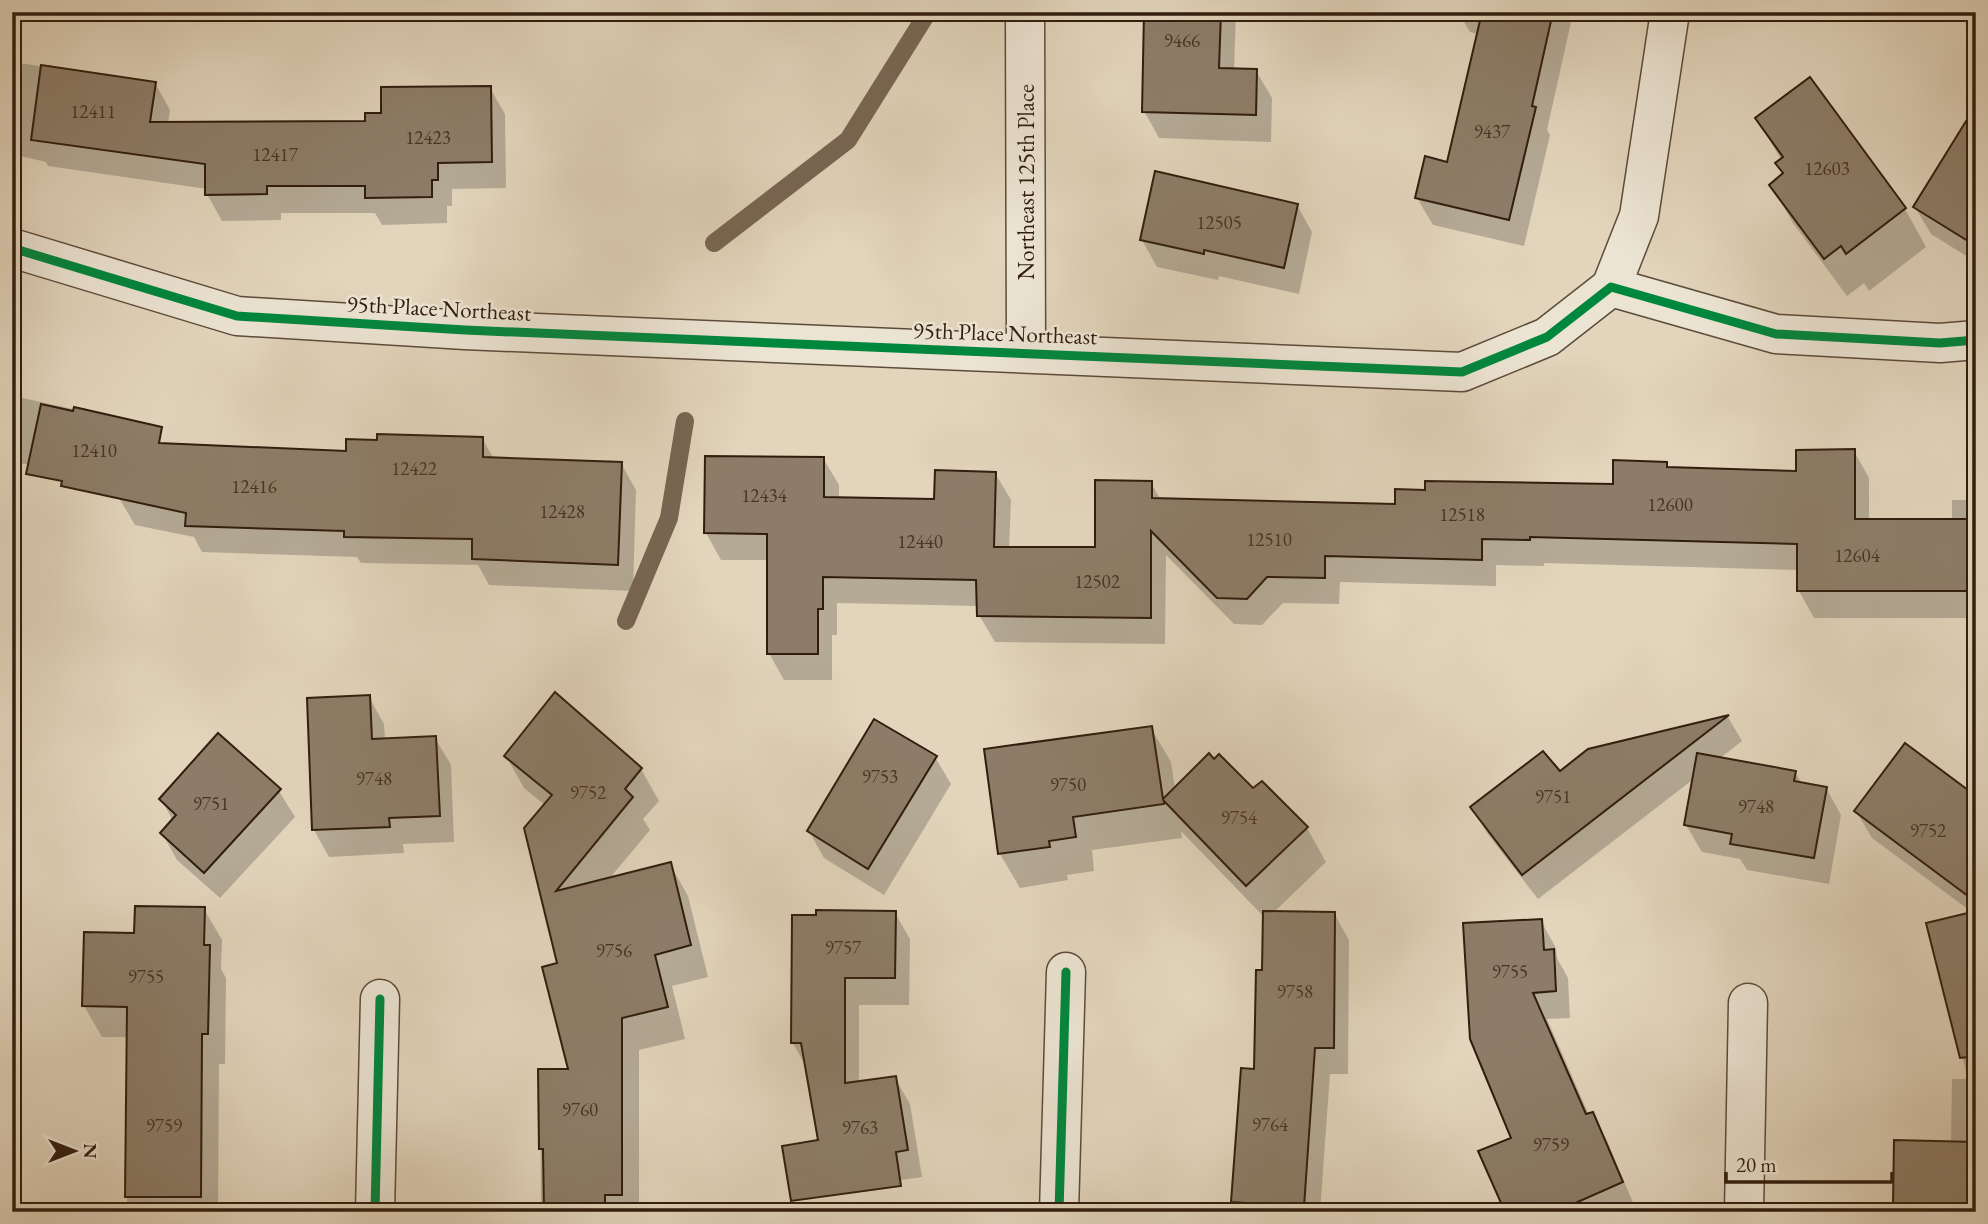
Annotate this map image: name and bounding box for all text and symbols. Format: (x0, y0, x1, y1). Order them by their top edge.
house number: 9466 (1164, 28, 1200, 53)
street label: Northeast 125th Place (1011, 84, 1041, 280)
house number: 12411 (70, 99, 116, 124)
house number: 9437 (1474, 119, 1511, 144)
house number: 12423 (405, 125, 451, 150)
house number: 12417 (252, 142, 299, 167)
house number: 12603 (1804, 156, 1850, 181)
house number: 12505 (1196, 210, 1242, 235)
street label: 95th Place Northeast (346, 288, 533, 328)
street label: 95th Place Northeast (912, 315, 1099, 351)
house number: 12410 (71, 438, 117, 463)
house number: 12422 (391, 456, 437, 481)
house number: 12416 (231, 474, 277, 499)
house number: 12434 (741, 483, 788, 508)
house number: 12600 (1647, 492, 1693, 517)
house number: 12428 (539, 499, 585, 524)
house number: 12518 (1439, 502, 1485, 527)
house number: 12510 (1246, 527, 1292, 552)
house number: 12440 (897, 529, 943, 554)
house number: 12604 (1834, 543, 1881, 568)
house number: 12502 (1074, 569, 1120, 594)
house number: 9753 (862, 764, 898, 789)
house number: 9748 (356, 766, 392, 791)
house number: 9750 (1050, 772, 1086, 797)
house number: 9752 (570, 780, 606, 805)
house number: 9751 (1535, 784, 1571, 809)
house number: 9751 (193, 791, 229, 816)
house number: 9748 (1738, 794, 1774, 819)
house number: 9754 (1221, 805, 1258, 830)
house number: 9752 (1910, 818, 1946, 843)
house number: 9757 (825, 935, 862, 960)
house number: 9756 (596, 938, 632, 963)
house number: 9755 (1492, 959, 1528, 984)
house number: 9755 (128, 964, 164, 989)
house number: 9758 (1277, 979, 1313, 1004)
house number: 9760 (562, 1097, 598, 1122)
house number: 9764 (1252, 1112, 1289, 1137)
house number: 9759 (146, 1113, 182, 1138)
house number: 9763 (842, 1115, 878, 1140)
north arrow (38, 1116, 108, 1186)
house number: 9759 (1533, 1132, 1569, 1157)
scale bar (1726, 1140, 1892, 1184)
text: N (78, 1143, 103, 1159)
text: 20 m (1736, 1151, 1777, 1178)

